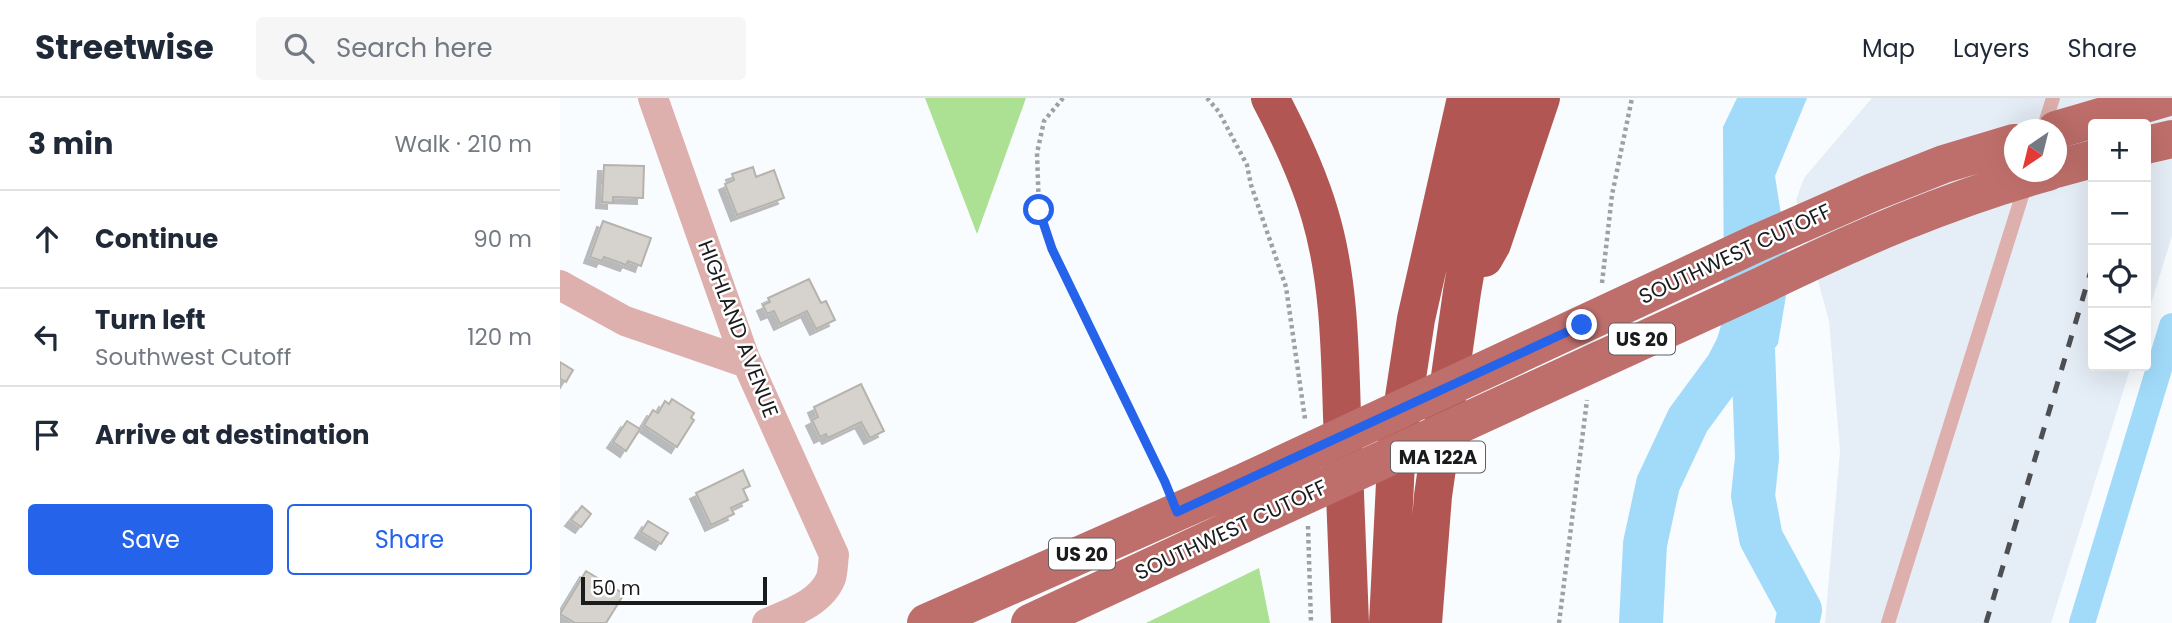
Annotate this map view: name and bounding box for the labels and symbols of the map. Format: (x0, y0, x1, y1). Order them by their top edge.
north arrow (2004, 119, 2067, 182)
route start (1023, 194, 1054, 225)
street label: SOUTHWEST CUTOFF (1634, 196, 1836, 311)
street label: HIGHLAND AVENUE (691, 236, 786, 422)
route end (1566, 309, 1597, 340)
road number: US 20 (1609, 324, 1675, 354)
road number: MA 122A (1391, 442, 1485, 472)
street label: SOUTHWEST CUTOFF (1130, 472, 1332, 587)
road number: US 20 (1049, 538, 1115, 569)
scale bar (581, 574, 766, 606)

